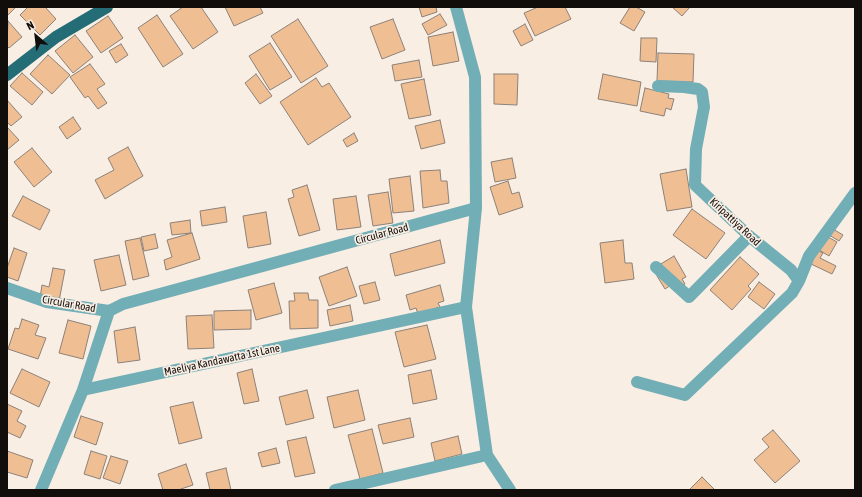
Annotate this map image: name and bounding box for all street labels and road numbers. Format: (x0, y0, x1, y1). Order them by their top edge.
street label: Kiripattiya Road (707, 195, 763, 249)
street label: Circular Road (354, 221, 410, 247)
street label: Circular Road (41, 293, 97, 315)
street label: Maeliya Kandawatta 1st Lane (163, 341, 281, 379)

